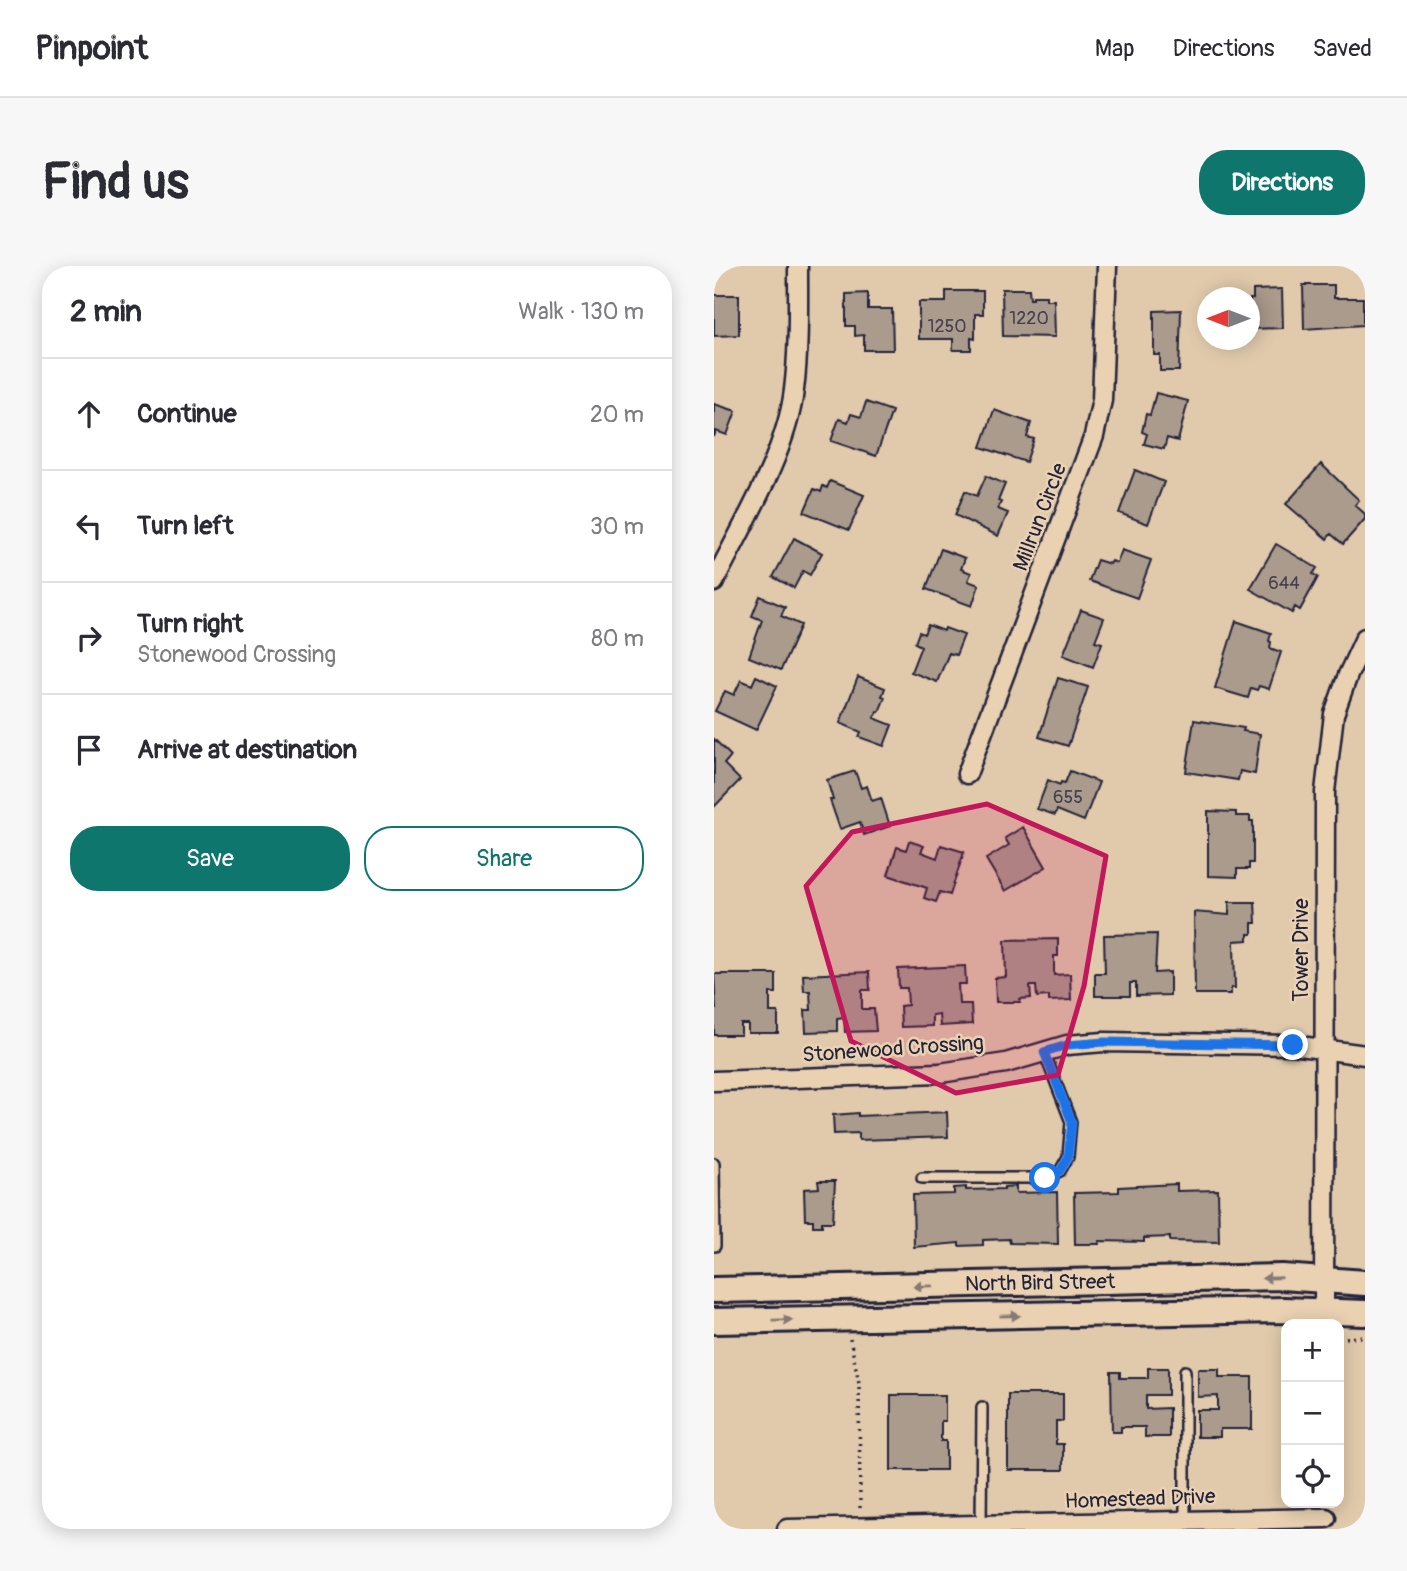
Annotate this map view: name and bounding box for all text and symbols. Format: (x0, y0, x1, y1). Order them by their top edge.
text: Pinpoint (35, 28, 148, 69)
text: Map (1095, 34, 1135, 63)
text: Directions (1173, 34, 1274, 63)
text: Saved (1312, 34, 1372, 63)
button: Directions (1199, 150, 1365, 215)
text: Find us (42, 152, 189, 213)
north arrow (1197, 287, 1260, 350)
text: 2 min (70, 293, 142, 330)
text: Walk · 130 m (518, 297, 644, 326)
house number: 1220 (1009, 307, 1049, 330)
house number: 1250 (927, 315, 967, 338)
icon: ahead (70, 395, 108, 433)
text: Continue (137, 398, 237, 430)
text: 20 m (590, 400, 644, 429)
street label: Millrun Circle (1007, 459, 1073, 575)
icon: left (70, 507, 108, 545)
text: Turn left (137, 510, 233, 542)
text: 30 m (590, 512, 644, 541)
house number: 644 (1268, 572, 1300, 595)
text: Turn right (137, 608, 243, 640)
icon: right (70, 619, 108, 657)
text: 80 m (591, 624, 644, 653)
text: Stonewood Crossing (137, 640, 336, 669)
icon: arrive (70, 731, 108, 769)
text: Arrive at destination (137, 734, 357, 766)
house number: 655 (1053, 786, 1083, 809)
button: Save (70, 826, 350, 891)
button: Share (364, 826, 644, 891)
street label: Tower Drive (1288, 898, 1315, 1002)
street label: Stonewood Crossing (801, 1029, 985, 1069)
route end (1277, 1029, 1308, 1060)
route start (1029, 1162, 1060, 1193)
street label: North Bird Street (965, 1268, 1116, 1298)
one-way arrow (1261, 1272, 1283, 1283)
one-way arrow (911, 1280, 933, 1291)
one-way arrow (999, 1310, 1021, 1321)
one-way arrow (771, 1314, 793, 1326)
map controls (1281, 1319, 1344, 1508)
button: + (1281, 1319, 1344, 1382)
button: − (1281, 1382, 1344, 1445)
button: locate (1281, 1445, 1344, 1508)
street label: Homestead Drive (1064, 1483, 1216, 1515)

